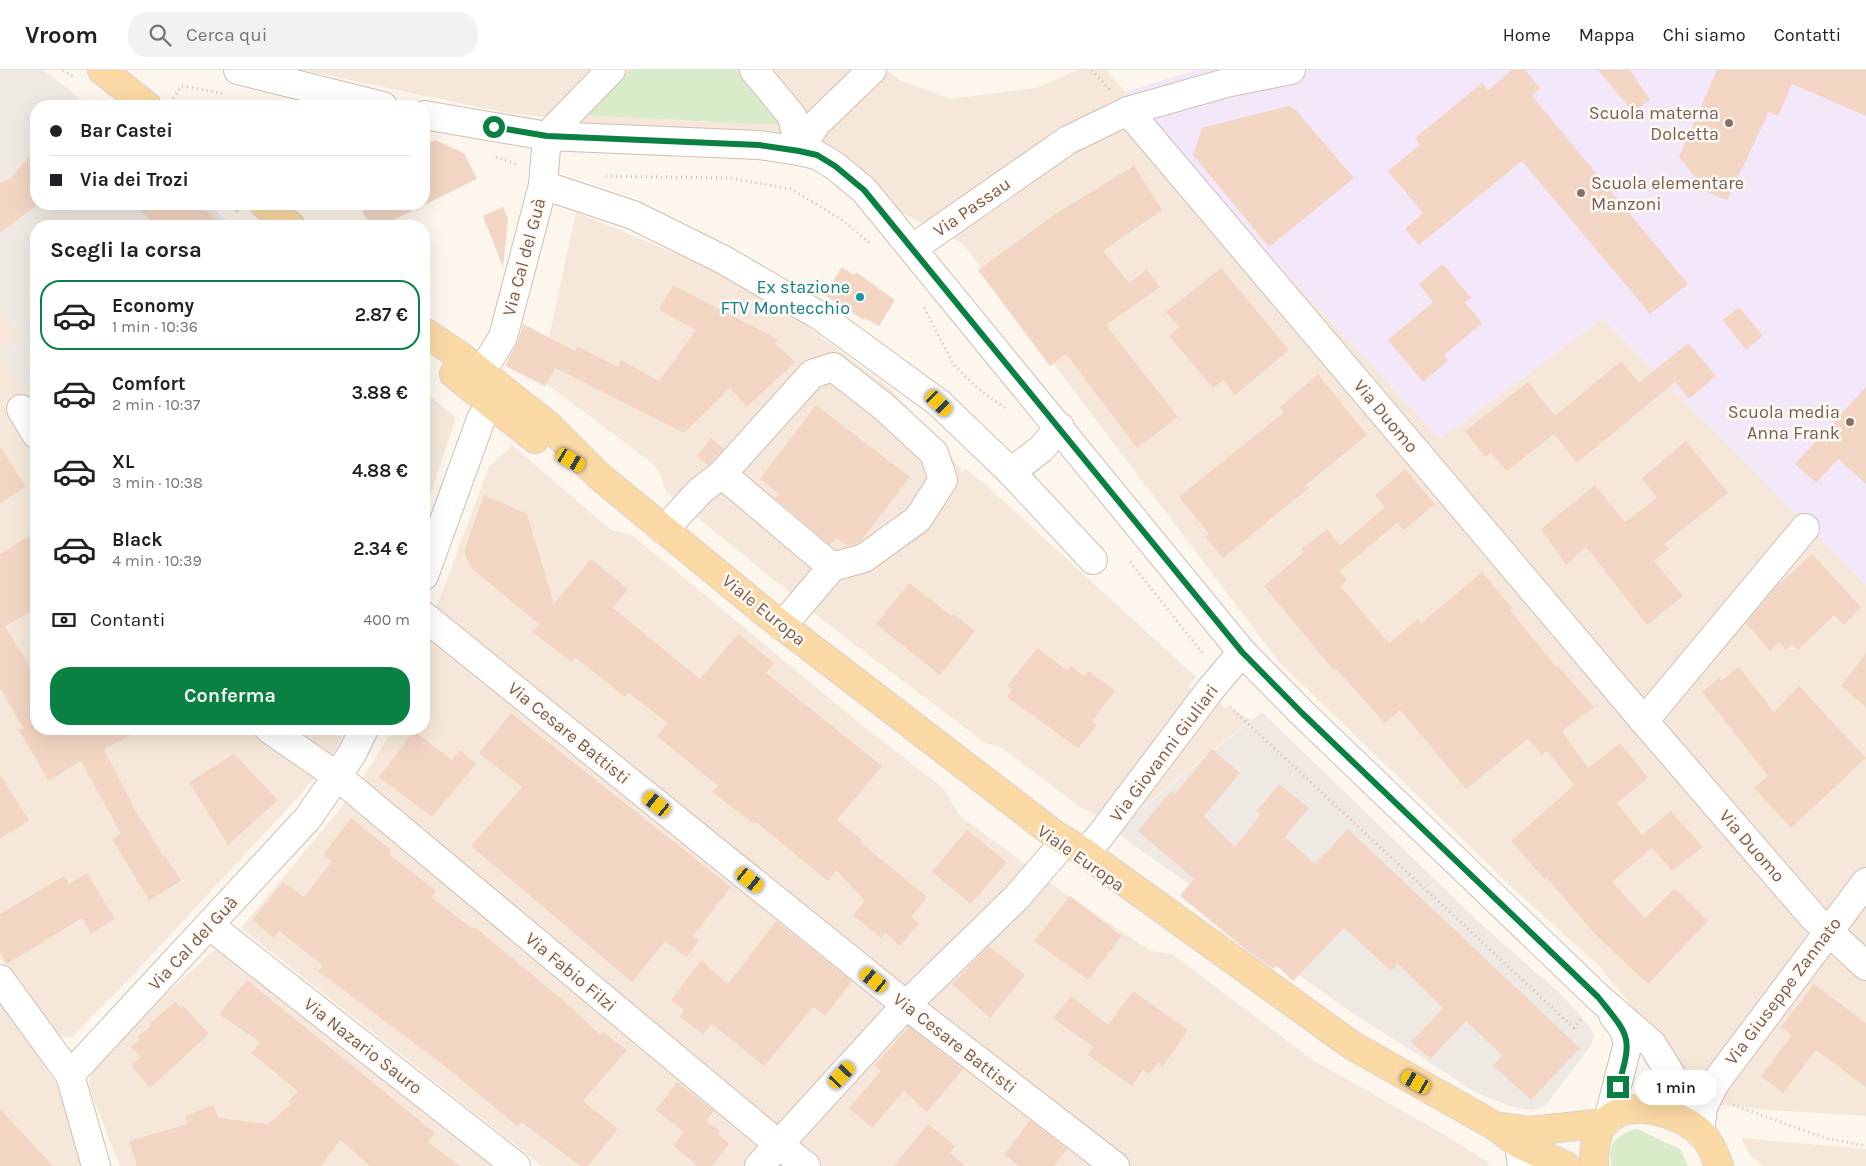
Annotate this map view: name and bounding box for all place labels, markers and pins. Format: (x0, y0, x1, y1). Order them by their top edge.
place label: Scuola materna Dolcetta (1589, 102, 1719, 145)
marker: Scuola materna Dolcetta (1723, 117, 1735, 129)
place label: Scuola elementare Manzoni (1591, 172, 1744, 215)
marker: Scuola elementare Manzoni (1575, 187, 1587, 199)
place label: Ex stazione FTV Montecchio (721, 276, 850, 319)
marker: Ex stazione FTV Montecchio (854, 291, 866, 303)
place label: Scuola media Anna Frank (1728, 401, 1840, 444)
marker: Scuola media Anna Frank (1844, 416, 1856, 428)

